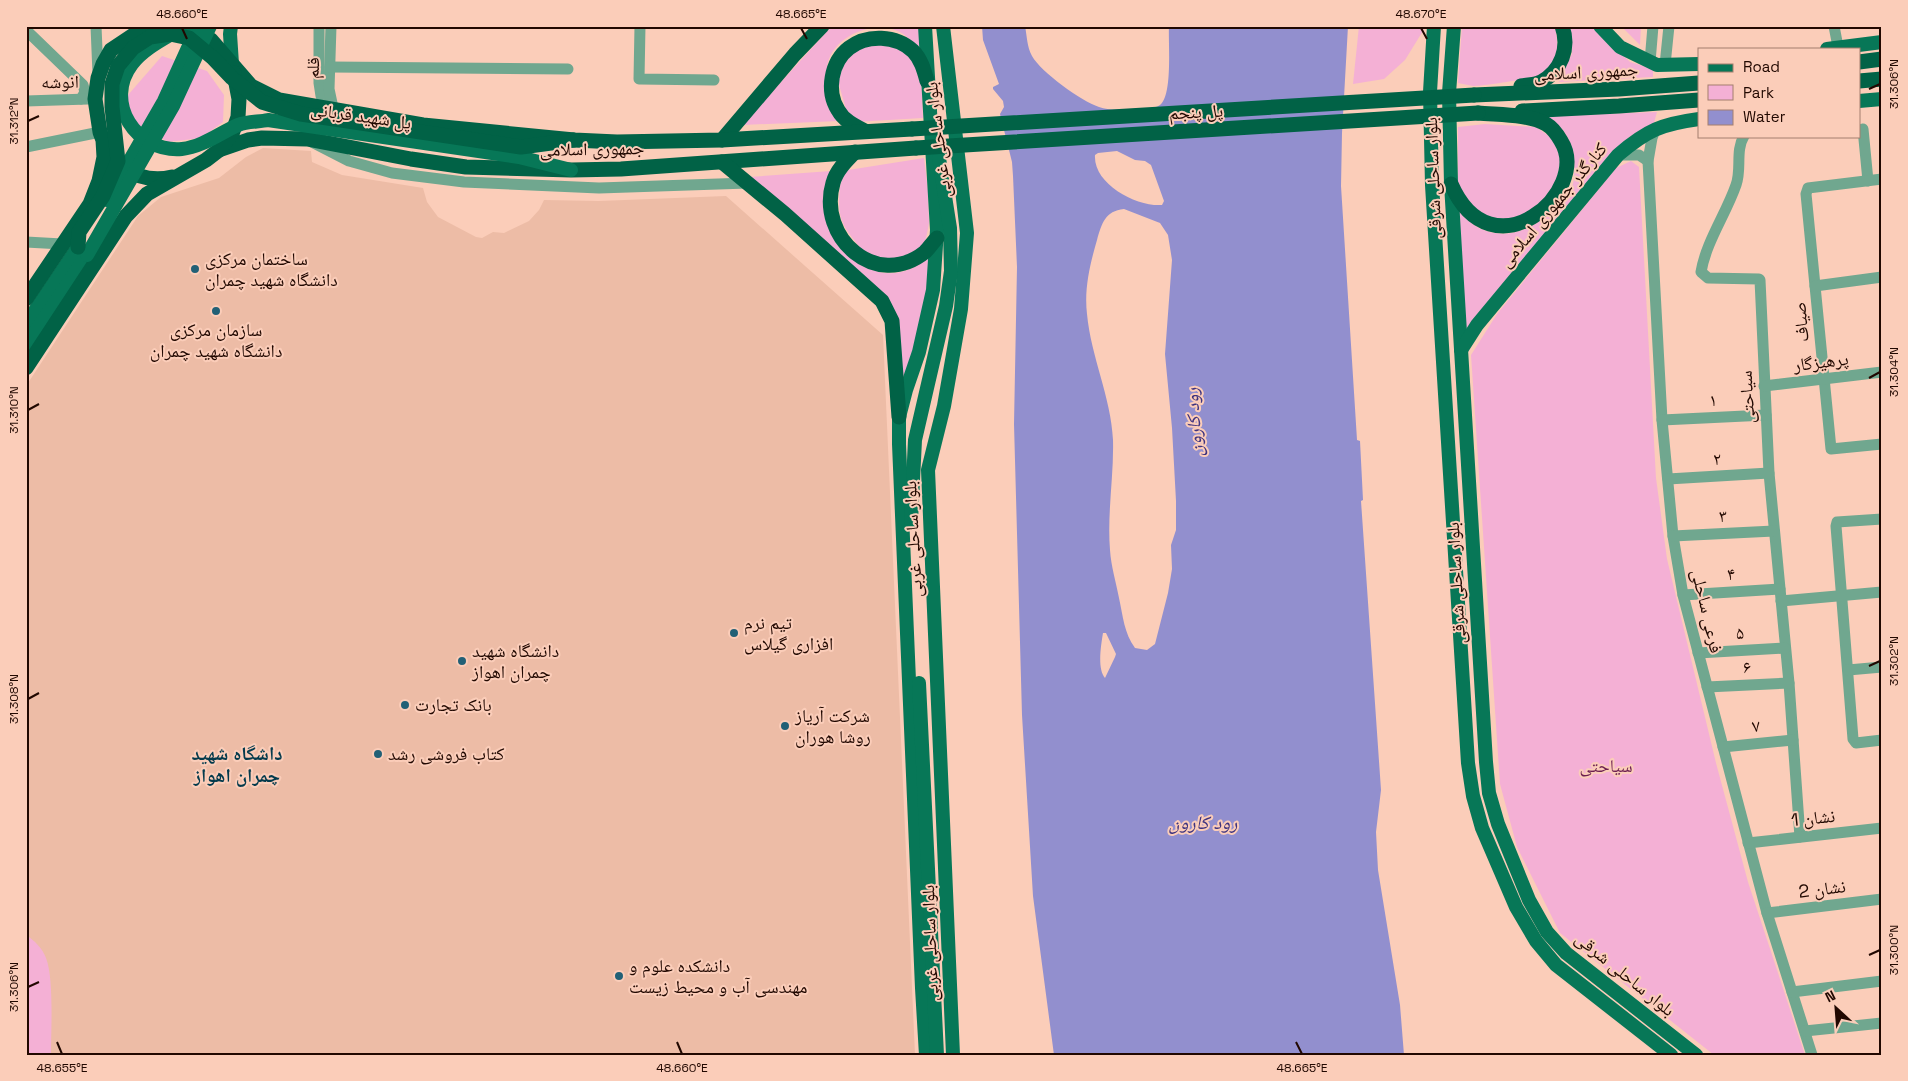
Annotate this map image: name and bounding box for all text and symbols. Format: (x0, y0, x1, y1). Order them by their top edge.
text: 48.660°E (156, 6, 208, 22)
text: 48.665°E (775, 6, 827, 22)
text: 48.670°E (1396, 6, 1447, 22)
legend (1698, 48, 1860, 138)
street label: قلم (301, 57, 325, 79)
street label: جمهوری اسلامی (1533, 57, 1639, 86)
text: Road (1743, 57, 1780, 76)
text: 31.306°N (1886, 59, 1902, 109)
street label: انوشه (41, 70, 79, 93)
street label: بلوار ساحلی غربی (919, 81, 956, 199)
text: Park (1743, 83, 1774, 102)
street label: پل شهید قربانی (309, 97, 413, 134)
text: 31.312°N (6, 98, 22, 145)
street label: پل پنجم (1168, 99, 1224, 125)
text: Water (1743, 107, 1786, 126)
street label: بلوار ساحلی شرقی (1419, 117, 1446, 239)
street label: جمهوری اسلامی (540, 136, 644, 161)
street label: کنارگذر جمهوری اسلامی (1494, 137, 1612, 272)
place label: ساختمان مرکزی دانشگاه شهید چمران (205, 247, 338, 291)
marker: ساختمان مرکزی دانشگاه شهید چمران (189, 263, 201, 275)
street label: صیاف (1787, 301, 1814, 343)
marker: سازمان مرکزی دانشگاه شهید چمران (210, 305, 222, 317)
place label: سازمان مرکزی دانشگاه شهید چمران (150, 318, 282, 362)
street label: پرهیزگار (1791, 347, 1850, 377)
text: 31.304°N (1886, 347, 1902, 397)
street label: سیاحتی (1734, 370, 1759, 424)
text: 31.310°N (6, 386, 22, 434)
water label: رود کارون (1179, 387, 1208, 457)
street label: ۱ (1709, 388, 1717, 411)
street label: ۲ (1712, 447, 1722, 470)
street label: بلوار ساحلی غربی (898, 480, 927, 598)
street label: ۳ (1718, 504, 1728, 527)
street label: بلوار ساحلی شرقی (1441, 521, 1470, 645)
street label: ۴ (1726, 562, 1736, 585)
street label: فرعی ساحلی (1687, 567, 1728, 655)
place label: تیم نرم افزاری گیلاس (744, 611, 833, 655)
street label: ۵ (1735, 621, 1745, 644)
marker: تیم نرم افزاری گیلاس (728, 627, 740, 639)
text: 31.302°N (1886, 636, 1902, 686)
place label: دانشگاه شهید چمران اهواز (471, 639, 559, 683)
marker: دانشگاه شهید چمران اهواز (456, 655, 468, 667)
street label: ۶ (1742, 655, 1752, 678)
text: 31.308°N (6, 674, 22, 724)
place label: بانک تجارت (415, 693, 492, 716)
marker: بانک تجارت (399, 699, 411, 711)
place label: شرکت آریاز روشا هوران (794, 704, 871, 748)
street label: ۷ (1751, 714, 1761, 737)
marker: شرکت آریاز روشا هوران (779, 720, 791, 732)
district label: داشگاه شهید چمران اهواز (191, 741, 283, 788)
place label: کتاب فروشی رشد (388, 742, 505, 765)
marker: کتاب فروشی رشد (372, 748, 384, 760)
park label: سیاحتی (1579, 754, 1633, 777)
street label: نشان 1 (1790, 804, 1836, 831)
water label: رود کارون (1168, 810, 1238, 835)
street label: نشان 2 (1797, 874, 1847, 903)
street label: بلوار ساحلی غربی (916, 884, 943, 1002)
text: 31.300°N (1886, 925, 1902, 975)
street label: بلوار ساحلی شرقی (1571, 926, 1680, 1021)
place label: دانشکده علوم و مهندسی آب و محیط زیست (629, 954, 808, 998)
text: 31.306°N (6, 962, 22, 1012)
marker: دانشکده علوم و مهندسی آب و محیط زیست (613, 970, 625, 982)
north arrow (1810, 984, 1860, 1034)
text: N (1822, 986, 1838, 1006)
text: 48.655°E (37, 1060, 88, 1076)
text: 48.660°E (656, 1060, 708, 1076)
text: 48.665°E (1276, 1060, 1328, 1076)

